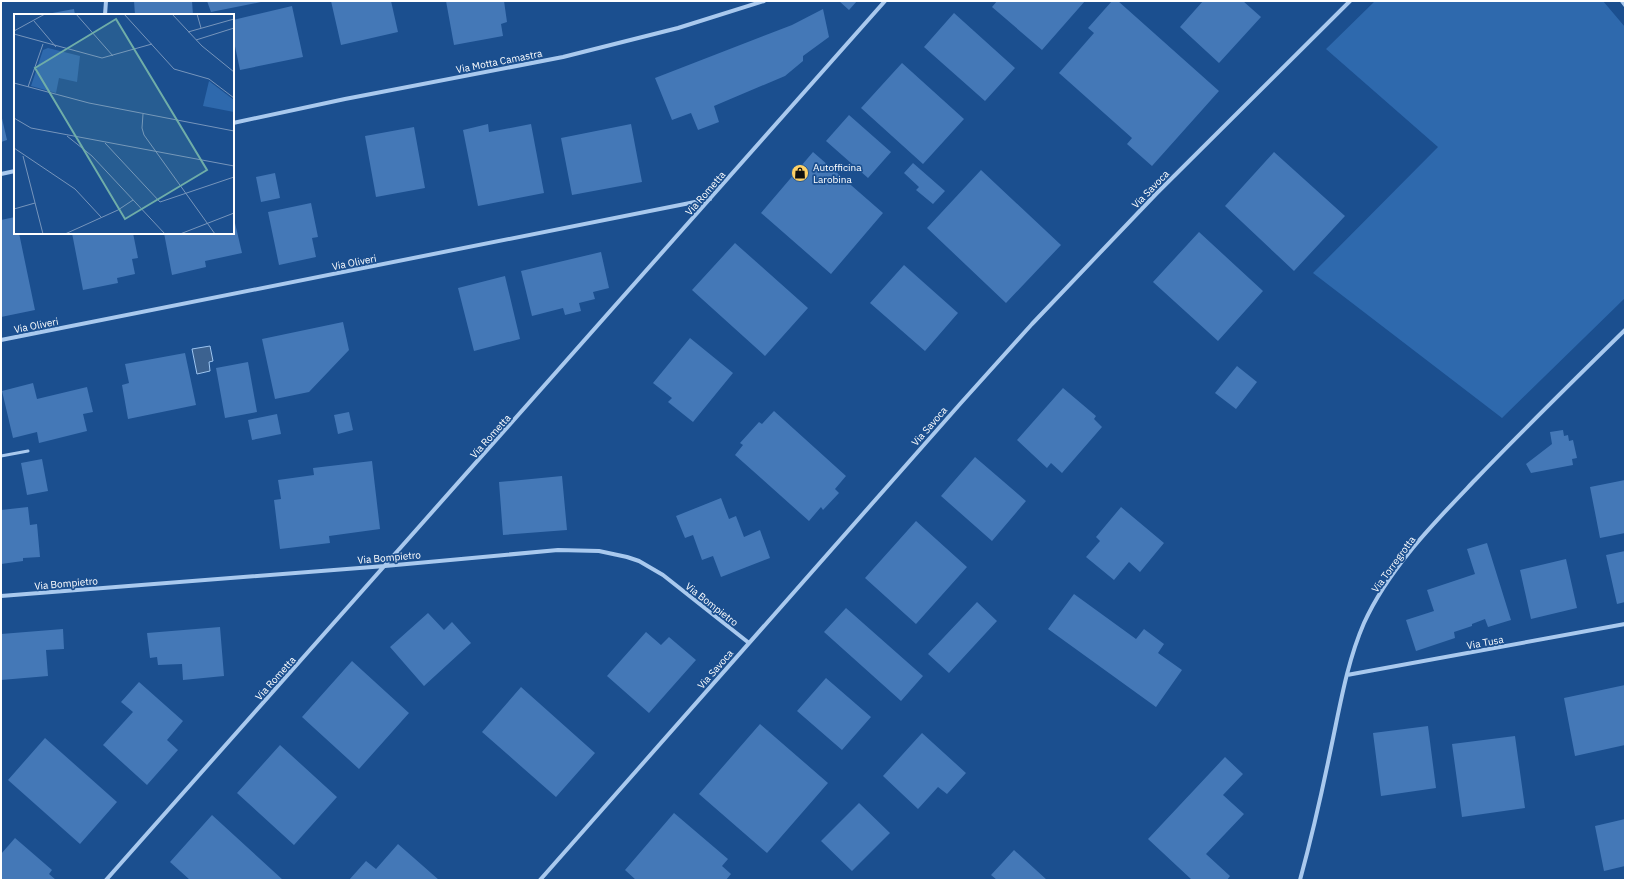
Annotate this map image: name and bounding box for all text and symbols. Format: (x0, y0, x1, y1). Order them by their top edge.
inset map (14, 14, 234, 234)
street label: Via Motta Camastra (455, 47, 544, 76)
place label: Autofficina Larobina (813, 161, 862, 186)
shop icon: Autofficina Larobina (790, 163, 810, 183)
street label: Via Savoca (1129, 167, 1172, 211)
street label: Via Rometta (683, 168, 729, 218)
street label: Via Oliveri (331, 252, 377, 273)
street label: Via Oliveri (13, 315, 59, 336)
street label: Via Savoca (909, 403, 951, 449)
street label: Via Rometta (467, 411, 514, 461)
street label: Via Torregrotta (1369, 533, 1419, 595)
street label: Via Bompietro (357, 548, 422, 567)
street label: Via Bompietro (34, 574, 99, 593)
street label: Via Bompietro (683, 580, 741, 629)
street label: Via Tusa (1466, 633, 1505, 652)
street label: Via Savoca (695, 646, 737, 692)
street label: Via Rometta (252, 653, 299, 703)

